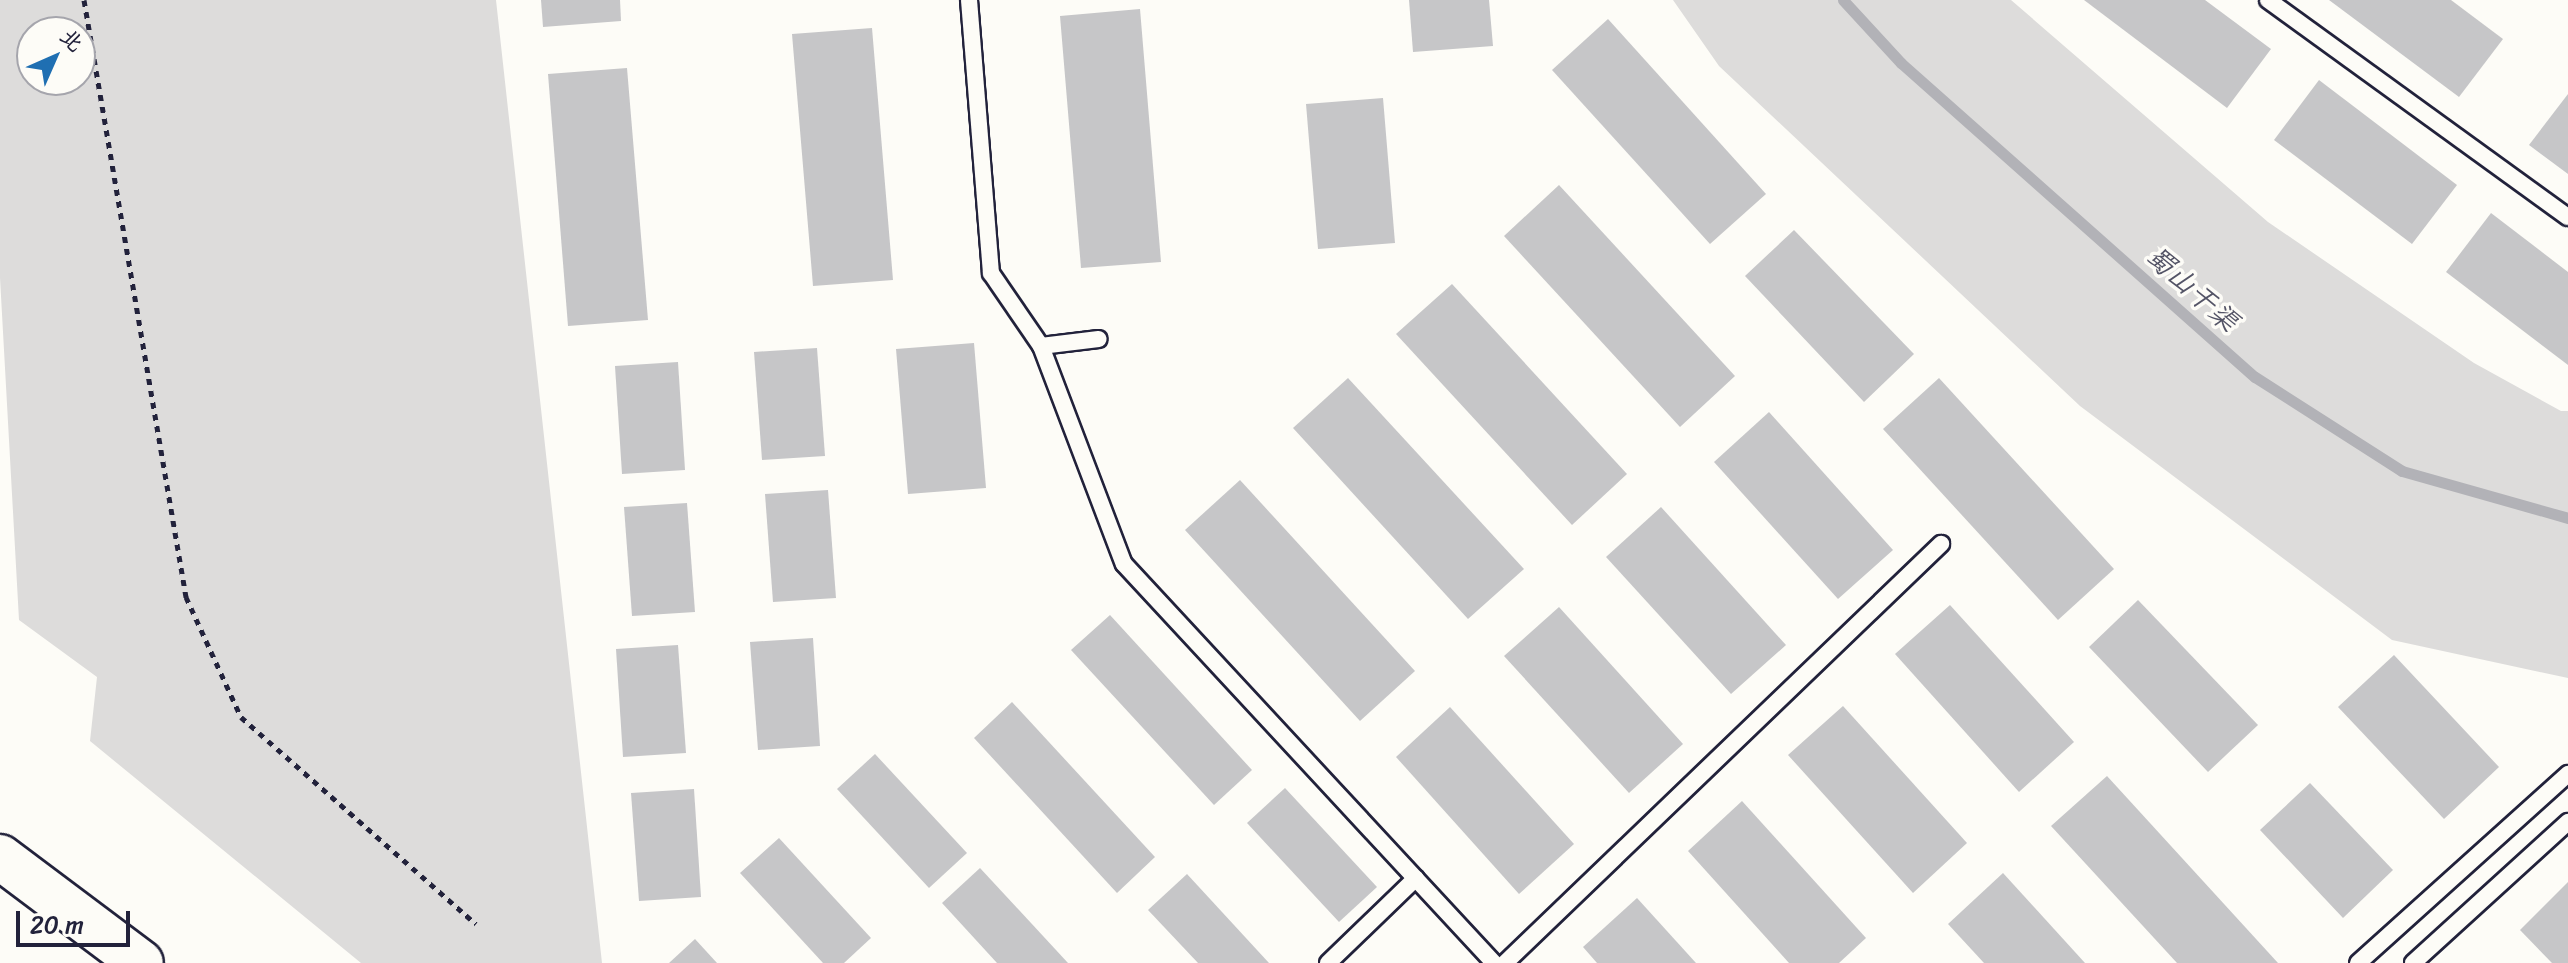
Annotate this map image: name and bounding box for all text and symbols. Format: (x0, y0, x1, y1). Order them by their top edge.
north arrow (16, 16, 96, 96)
text: 北 (50, 19, 93, 62)
water label: 蜀山干渠 (2139, 239, 2245, 339)
scale bar (20, 895, 134, 945)
text: 20 m (30, 904, 84, 946)

